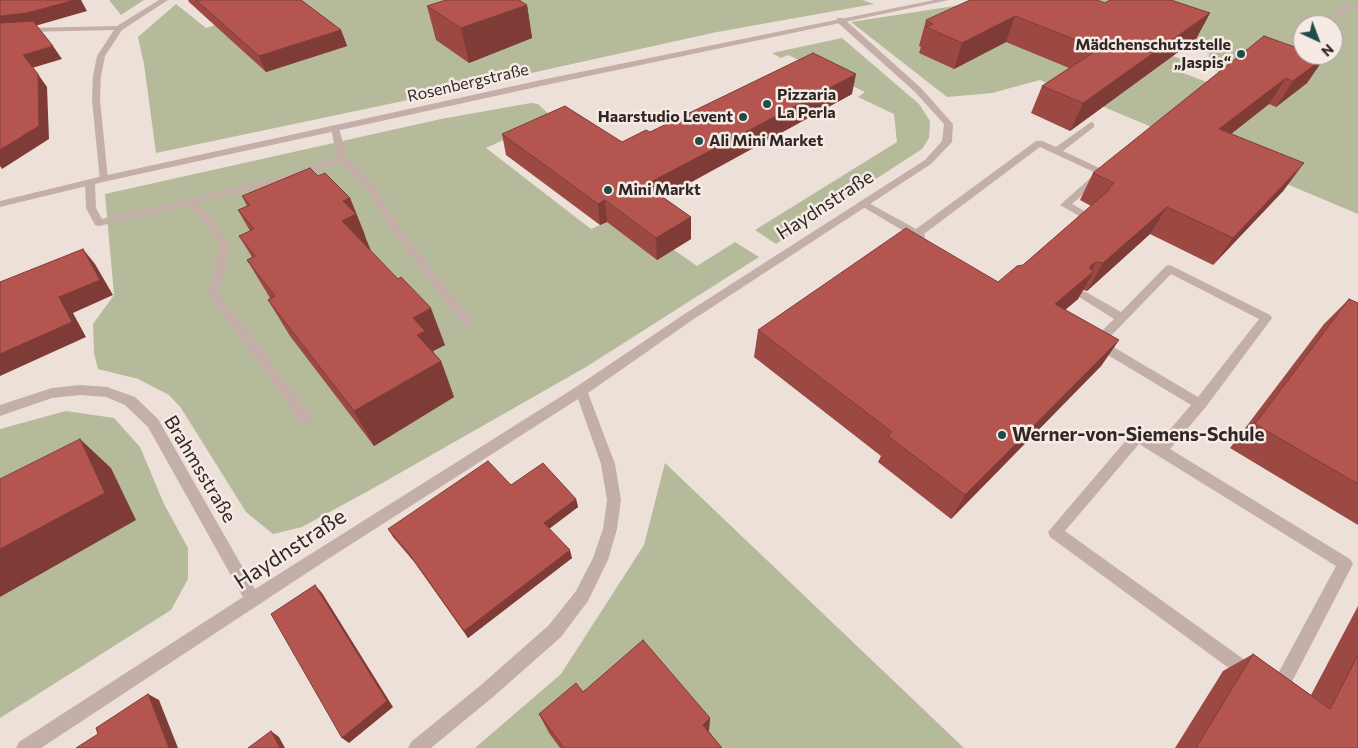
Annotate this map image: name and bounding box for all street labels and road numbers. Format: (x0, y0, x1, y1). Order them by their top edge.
street label: Rosenbergstraße (405, 60, 531, 106)
street label: Haydnstraße (772, 165, 878, 245)
street label: Brahmsstraße (159, 411, 241, 527)
street label: Haydnstraße (229, 503, 351, 595)

